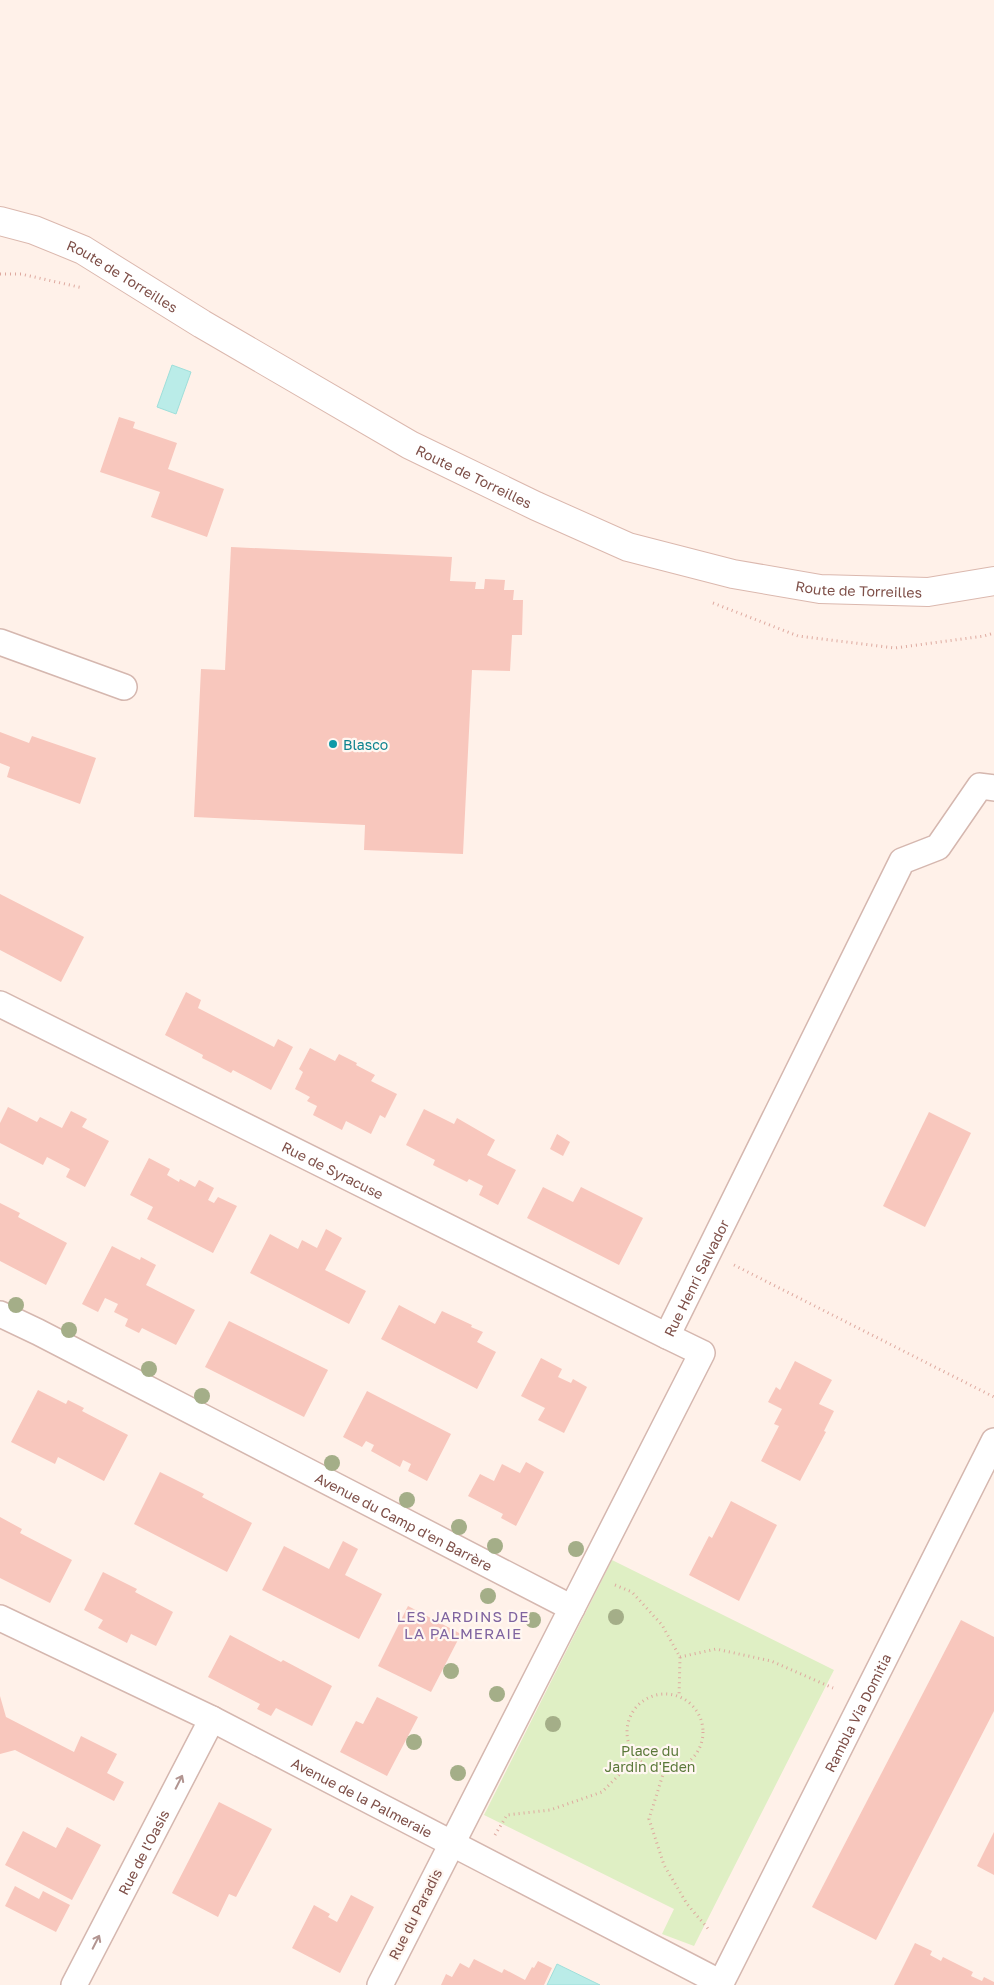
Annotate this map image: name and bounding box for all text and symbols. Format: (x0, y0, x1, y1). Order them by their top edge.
street label: Route de Torreilles (65, 236, 181, 315)
street label: Route de Torreilles (413, 441, 535, 511)
street label: Route de Torreilles (794, 576, 922, 600)
place label: Blasco (343, 736, 388, 753)
marker: Blasco (327, 738, 339, 750)
street label: Rue de Syracuse (279, 1137, 387, 1202)
street label: Rue Henri Salvador (660, 1216, 732, 1339)
street label: Avenue du Camp d'en Barrère (313, 1468, 495, 1574)
district label: LES JARDINS DE LA PALMERAIE (397, 1607, 529, 1642)
street label: Rambla Via Domitia (820, 1651, 894, 1775)
park label: Place du Jardin d'Eden (605, 1742, 695, 1775)
street label: Avenue de la Palmeraie (289, 1753, 435, 1840)
one-way arrow (175, 1775, 184, 1790)
street label: Rue de l'Oasis (114, 1806, 172, 1897)
street label: Rue du Paradis (385, 1866, 445, 1962)
one-way arrow (92, 1935, 102, 1949)

